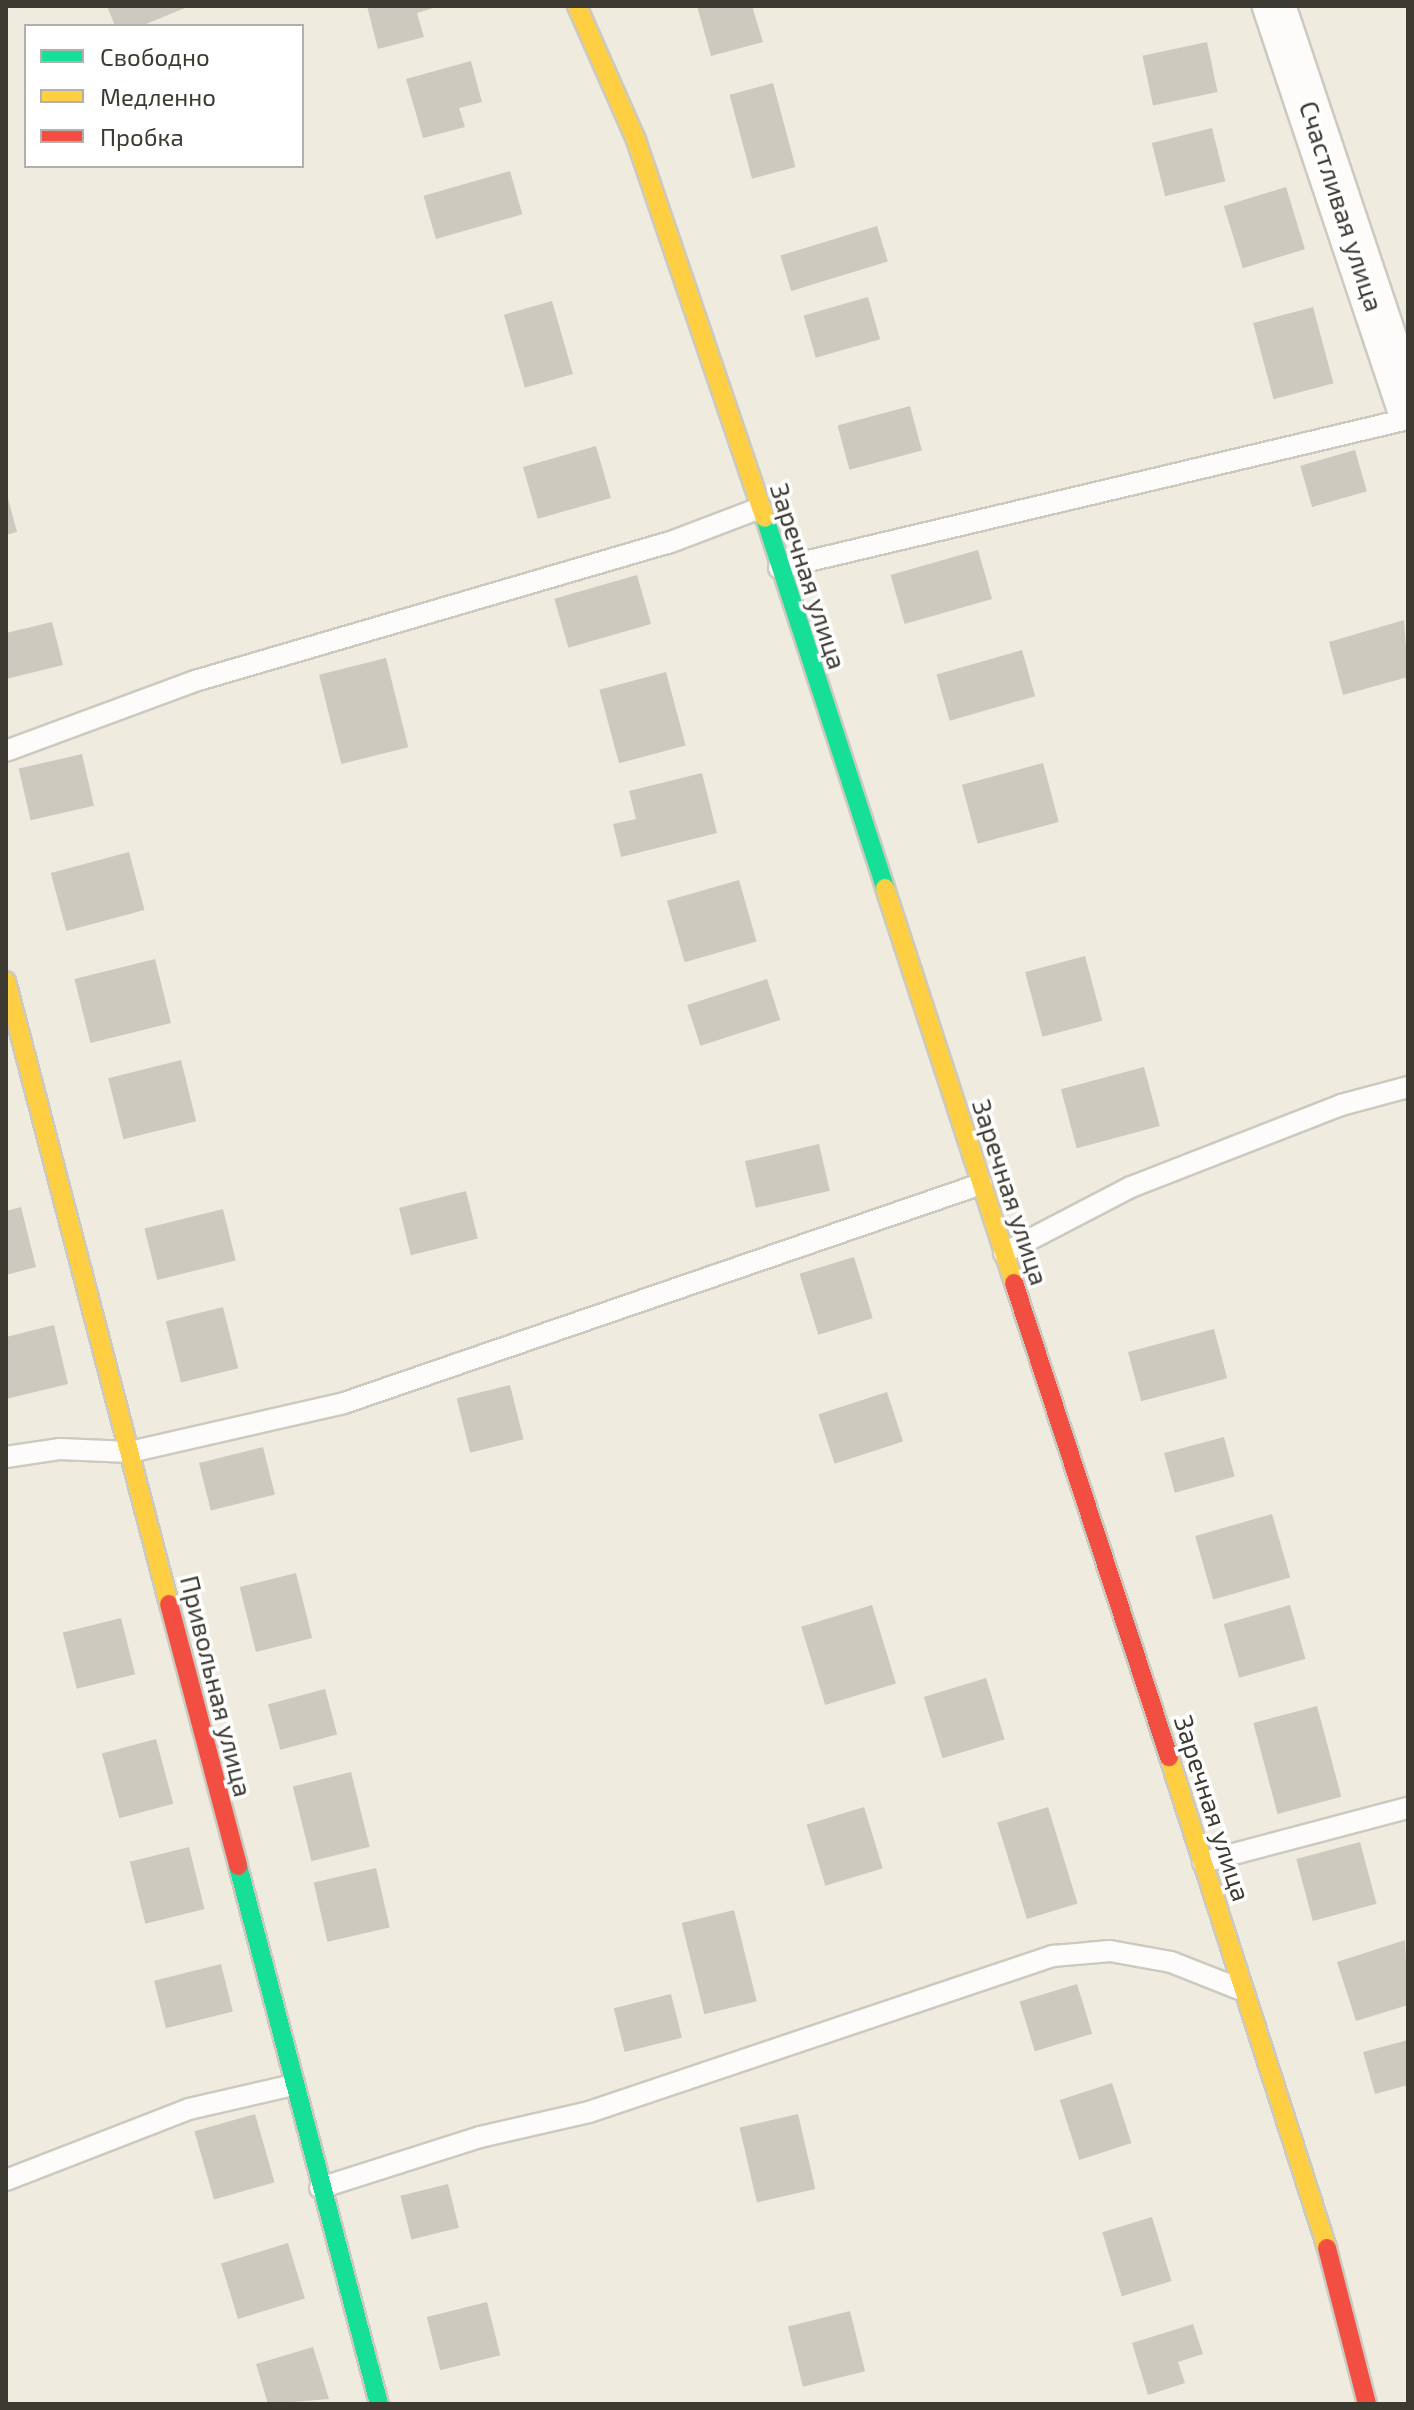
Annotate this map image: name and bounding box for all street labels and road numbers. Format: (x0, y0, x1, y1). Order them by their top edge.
street label: Счастливая улица (1293, 97, 1391, 315)
street label: Заречная улица (764, 479, 854, 673)
street label: Заречная улица (966, 1095, 1056, 1289)
street label: Привольная улица (174, 1572, 260, 1800)
street label: Заречная улица (1168, 1711, 1258, 1905)

